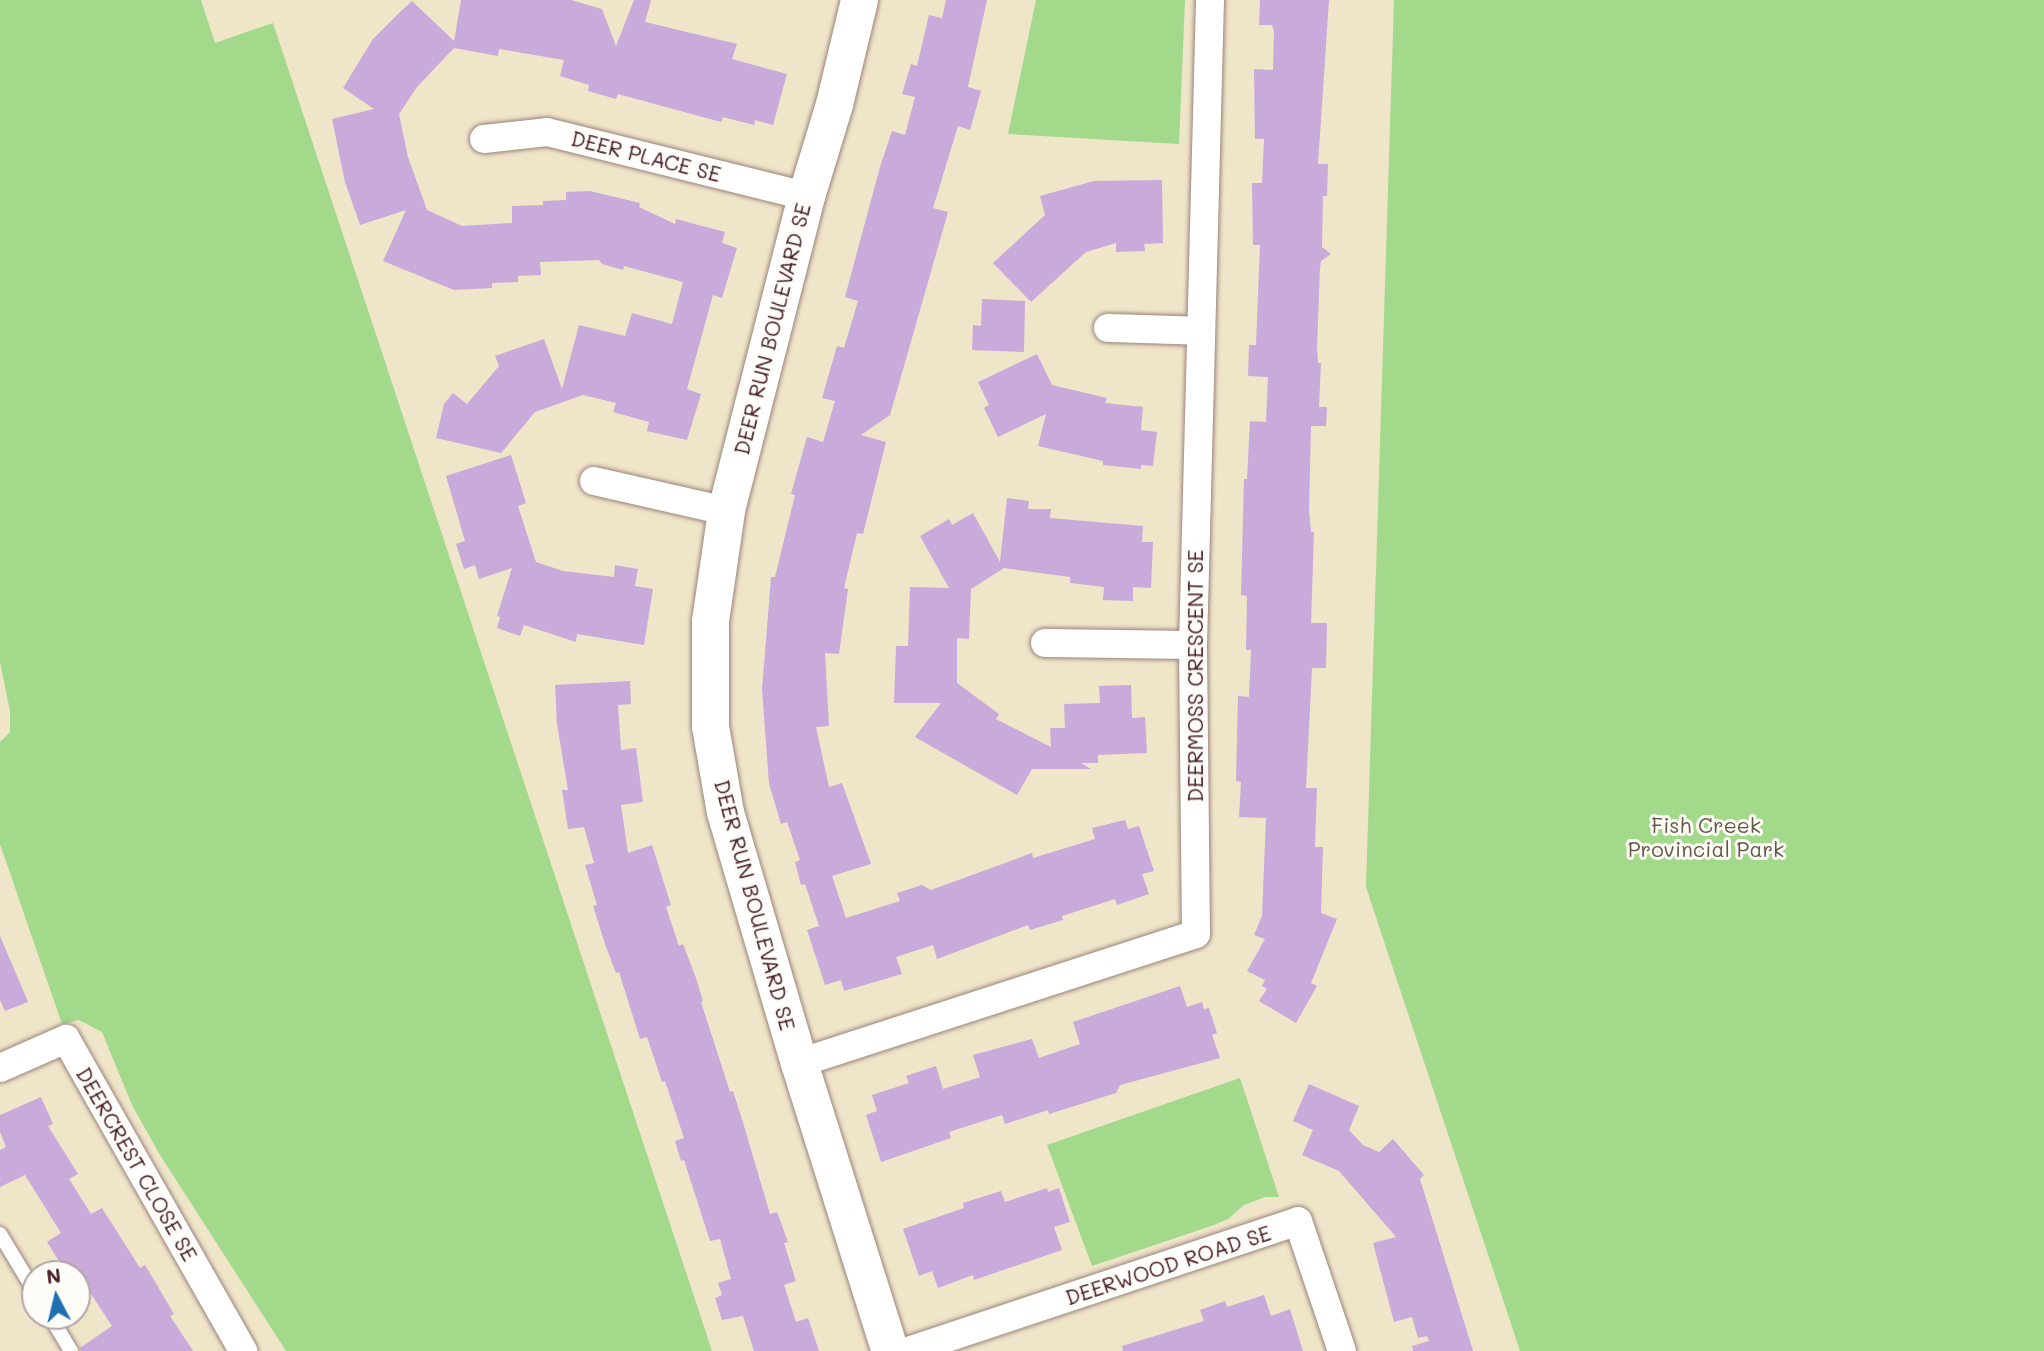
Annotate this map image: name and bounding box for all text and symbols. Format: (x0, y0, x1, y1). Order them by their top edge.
street label: DEER PLACE SE (569, 125, 723, 187)
street label: DEER RUN BOULEVARD SE (729, 201, 815, 457)
street label: DEERMOSS CRESCENT SE (1182, 550, 1208, 802)
street label: DEER RUN BOULEVARD SE (709, 777, 801, 1033)
park label: Fish Creek Provincial Park (1628, 812, 1784, 862)
street label: DEERCREST CLOSE SE (71, 1063, 203, 1265)
street label: DEERWOOD ROAD SE (1062, 1220, 1274, 1310)
north arrow (21, 1260, 91, 1330)
text: N (45, 1262, 62, 1289)

